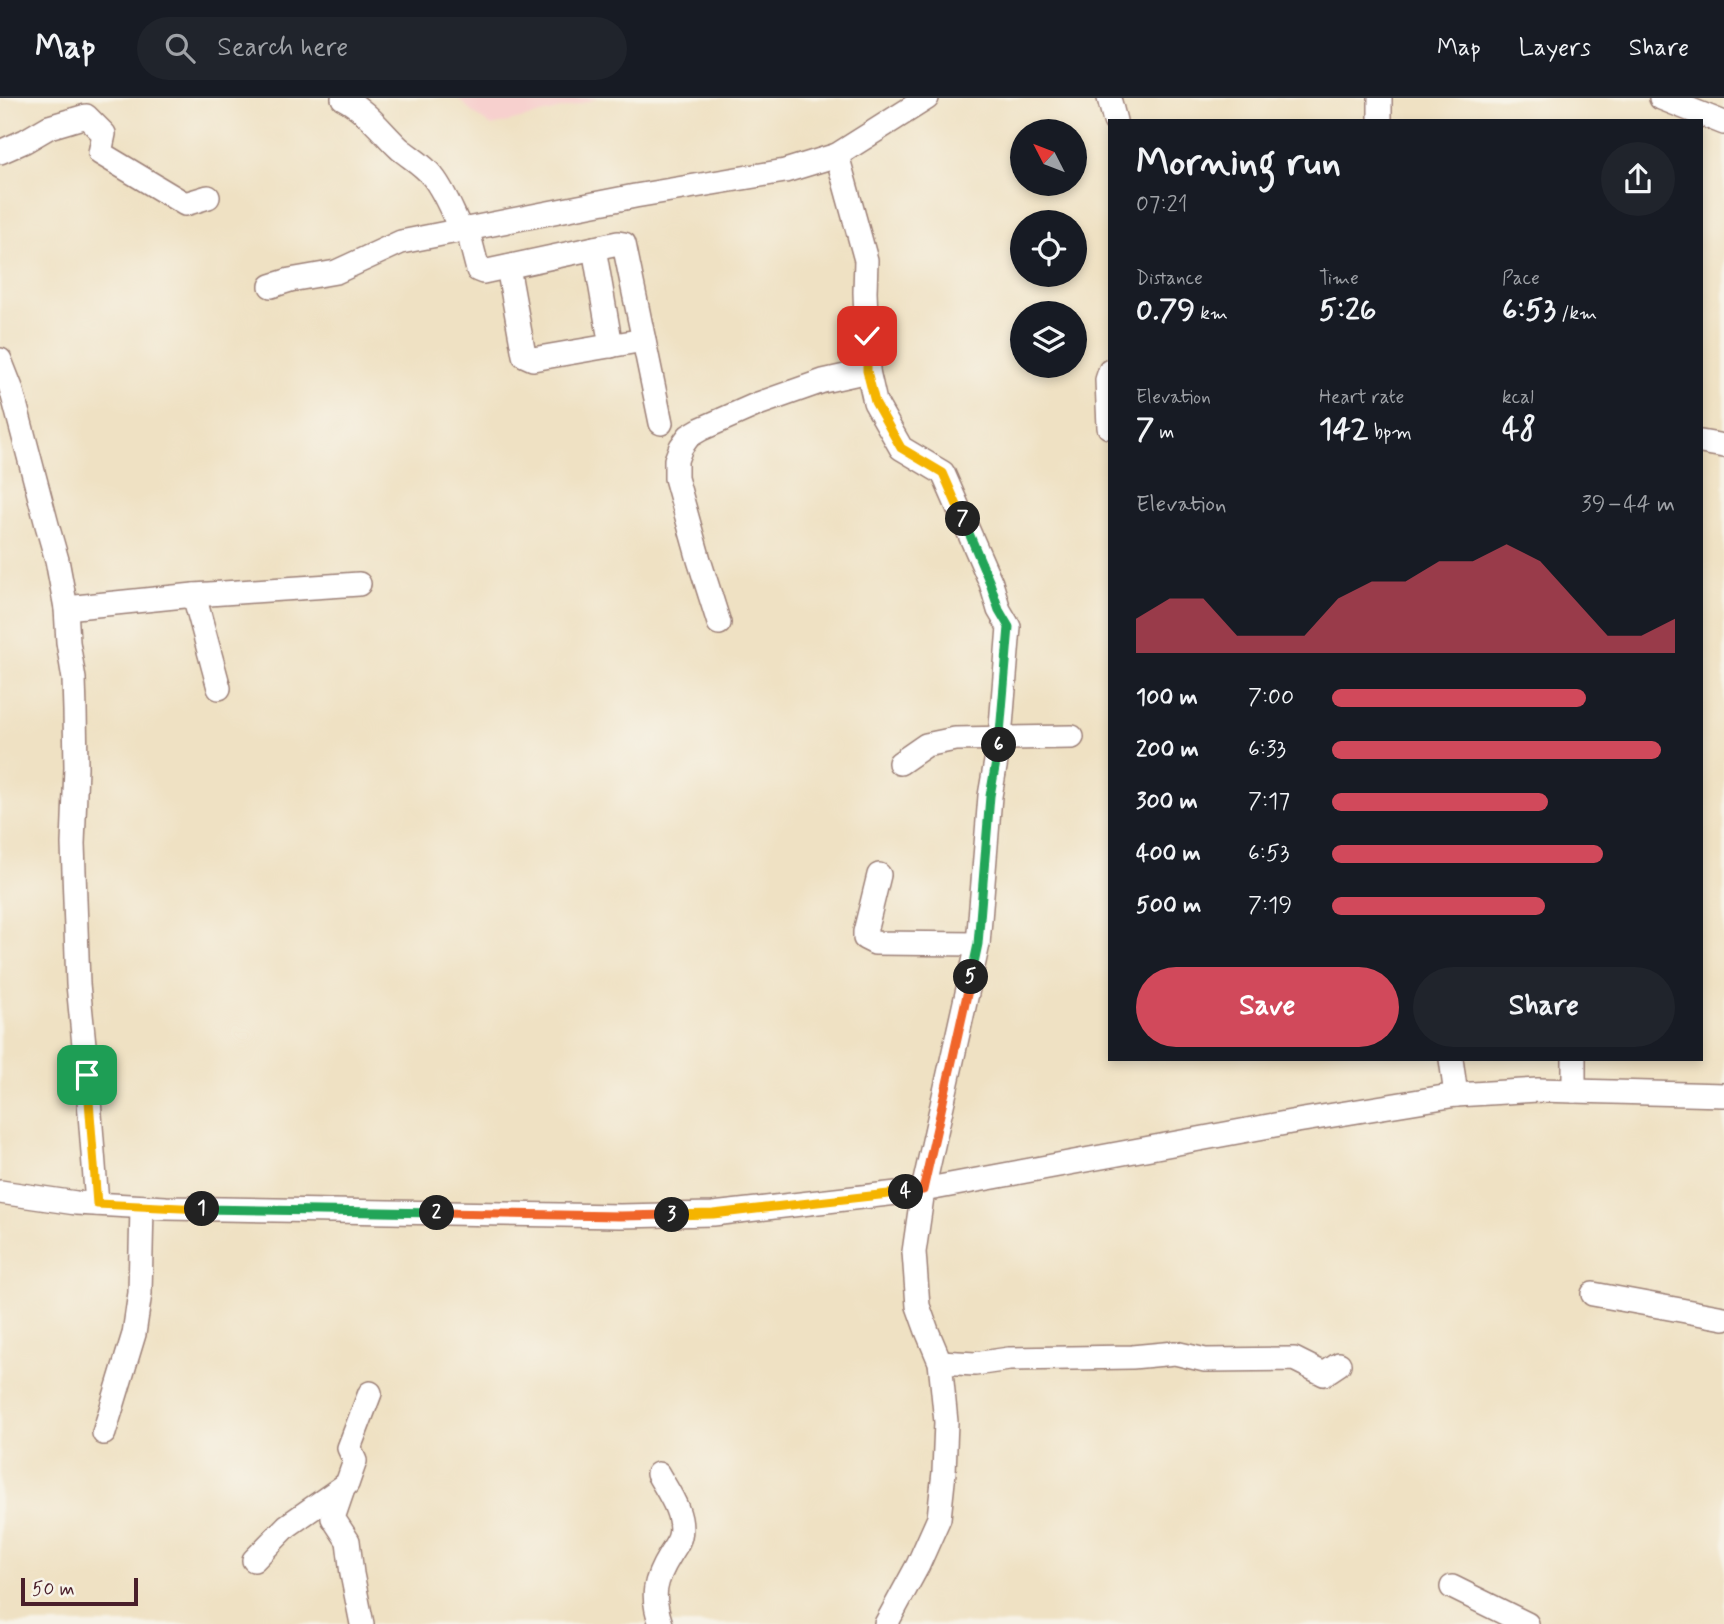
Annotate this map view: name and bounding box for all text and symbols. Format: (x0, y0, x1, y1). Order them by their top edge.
search box (137, 17, 627, 80)
text: Map (35, 26, 95, 70)
icon: search (161, 29, 199, 67)
text: Search here (217, 31, 348, 65)
text: Map (1437, 33, 1481, 64)
text: Layers (1519, 33, 1591, 64)
text: Share (1629, 33, 1689, 64)
north arrow (1010, 119, 1087, 196)
map controls (1010, 119, 1087, 378)
text: Morning run (1136, 139, 1341, 188)
button: share (1601, 142, 1675, 216)
text: 07:21 (1136, 190, 1188, 220)
button: locate (1010, 210, 1087, 287)
text: Distance (1136, 266, 1203, 291)
text: Time (1319, 266, 1359, 291)
text: Pace (1502, 266, 1540, 291)
text: 0.79 (1136, 291, 1195, 330)
text: 5:26 (1319, 291, 1376, 330)
text: 6:53 (1502, 291, 1556, 330)
button: layers (1010, 301, 1087, 378)
text: km (1195, 301, 1228, 326)
text: /km (1556, 301, 1597, 326)
pin (837, 306, 897, 366)
icon: check (848, 317, 886, 355)
text: Elevation (1136, 385, 1211, 410)
text: Heart rate (1319, 385, 1404, 410)
text: kcal (1502, 385, 1534, 410)
text: 7 (1136, 410, 1154, 449)
text: 142 (1319, 410, 1369, 449)
text: 48 (1502, 410, 1536, 449)
text: m (1154, 420, 1174, 445)
text: bpm (1369, 420, 1412, 445)
text: Elevation (1136, 490, 1227, 520)
text: 39–44 m (1581, 490, 1675, 520)
pin: 7 (946, 502, 981, 536)
text: 7 (957, 506, 968, 531)
text: 100 m (1136, 683, 1198, 713)
text: 7:00 (1248, 683, 1294, 713)
pin: 6 (982, 728, 1016, 762)
text: 6 (994, 732, 1003, 757)
text: 200 m (1136, 735, 1199, 765)
text: 6:33 (1248, 735, 1286, 765)
text: 300 m (1136, 787, 1198, 817)
text: 7:17 (1248, 787, 1290, 817)
text: 400 m (1136, 839, 1201, 869)
text: 6:53 (1248, 839, 1289, 869)
text: 500 m (1136, 891, 1201, 921)
text: 7:19 (1248, 891, 1292, 921)
pin: 5 (954, 960, 988, 994)
text: 5 (965, 964, 976, 989)
button: Save (1136, 967, 1399, 1047)
button: Share (1413, 967, 1675, 1047)
pin (57, 1045, 117, 1105)
icon: arrive (68, 1056, 106, 1094)
pin: 4 (888, 1174, 923, 1210)
text: 4 (900, 1179, 911, 1204)
pin: 1 (184, 1192, 220, 1226)
text: 1 (197, 1196, 206, 1221)
pin: 2 (420, 1196, 454, 1230)
pin: 3 (654, 1198, 690, 1232)
text: 2 (432, 1200, 441, 1225)
text: 3 (667, 1202, 676, 1227)
scale bar (21, 1575, 138, 1607)
text: 50 m (32, 1577, 75, 1602)

